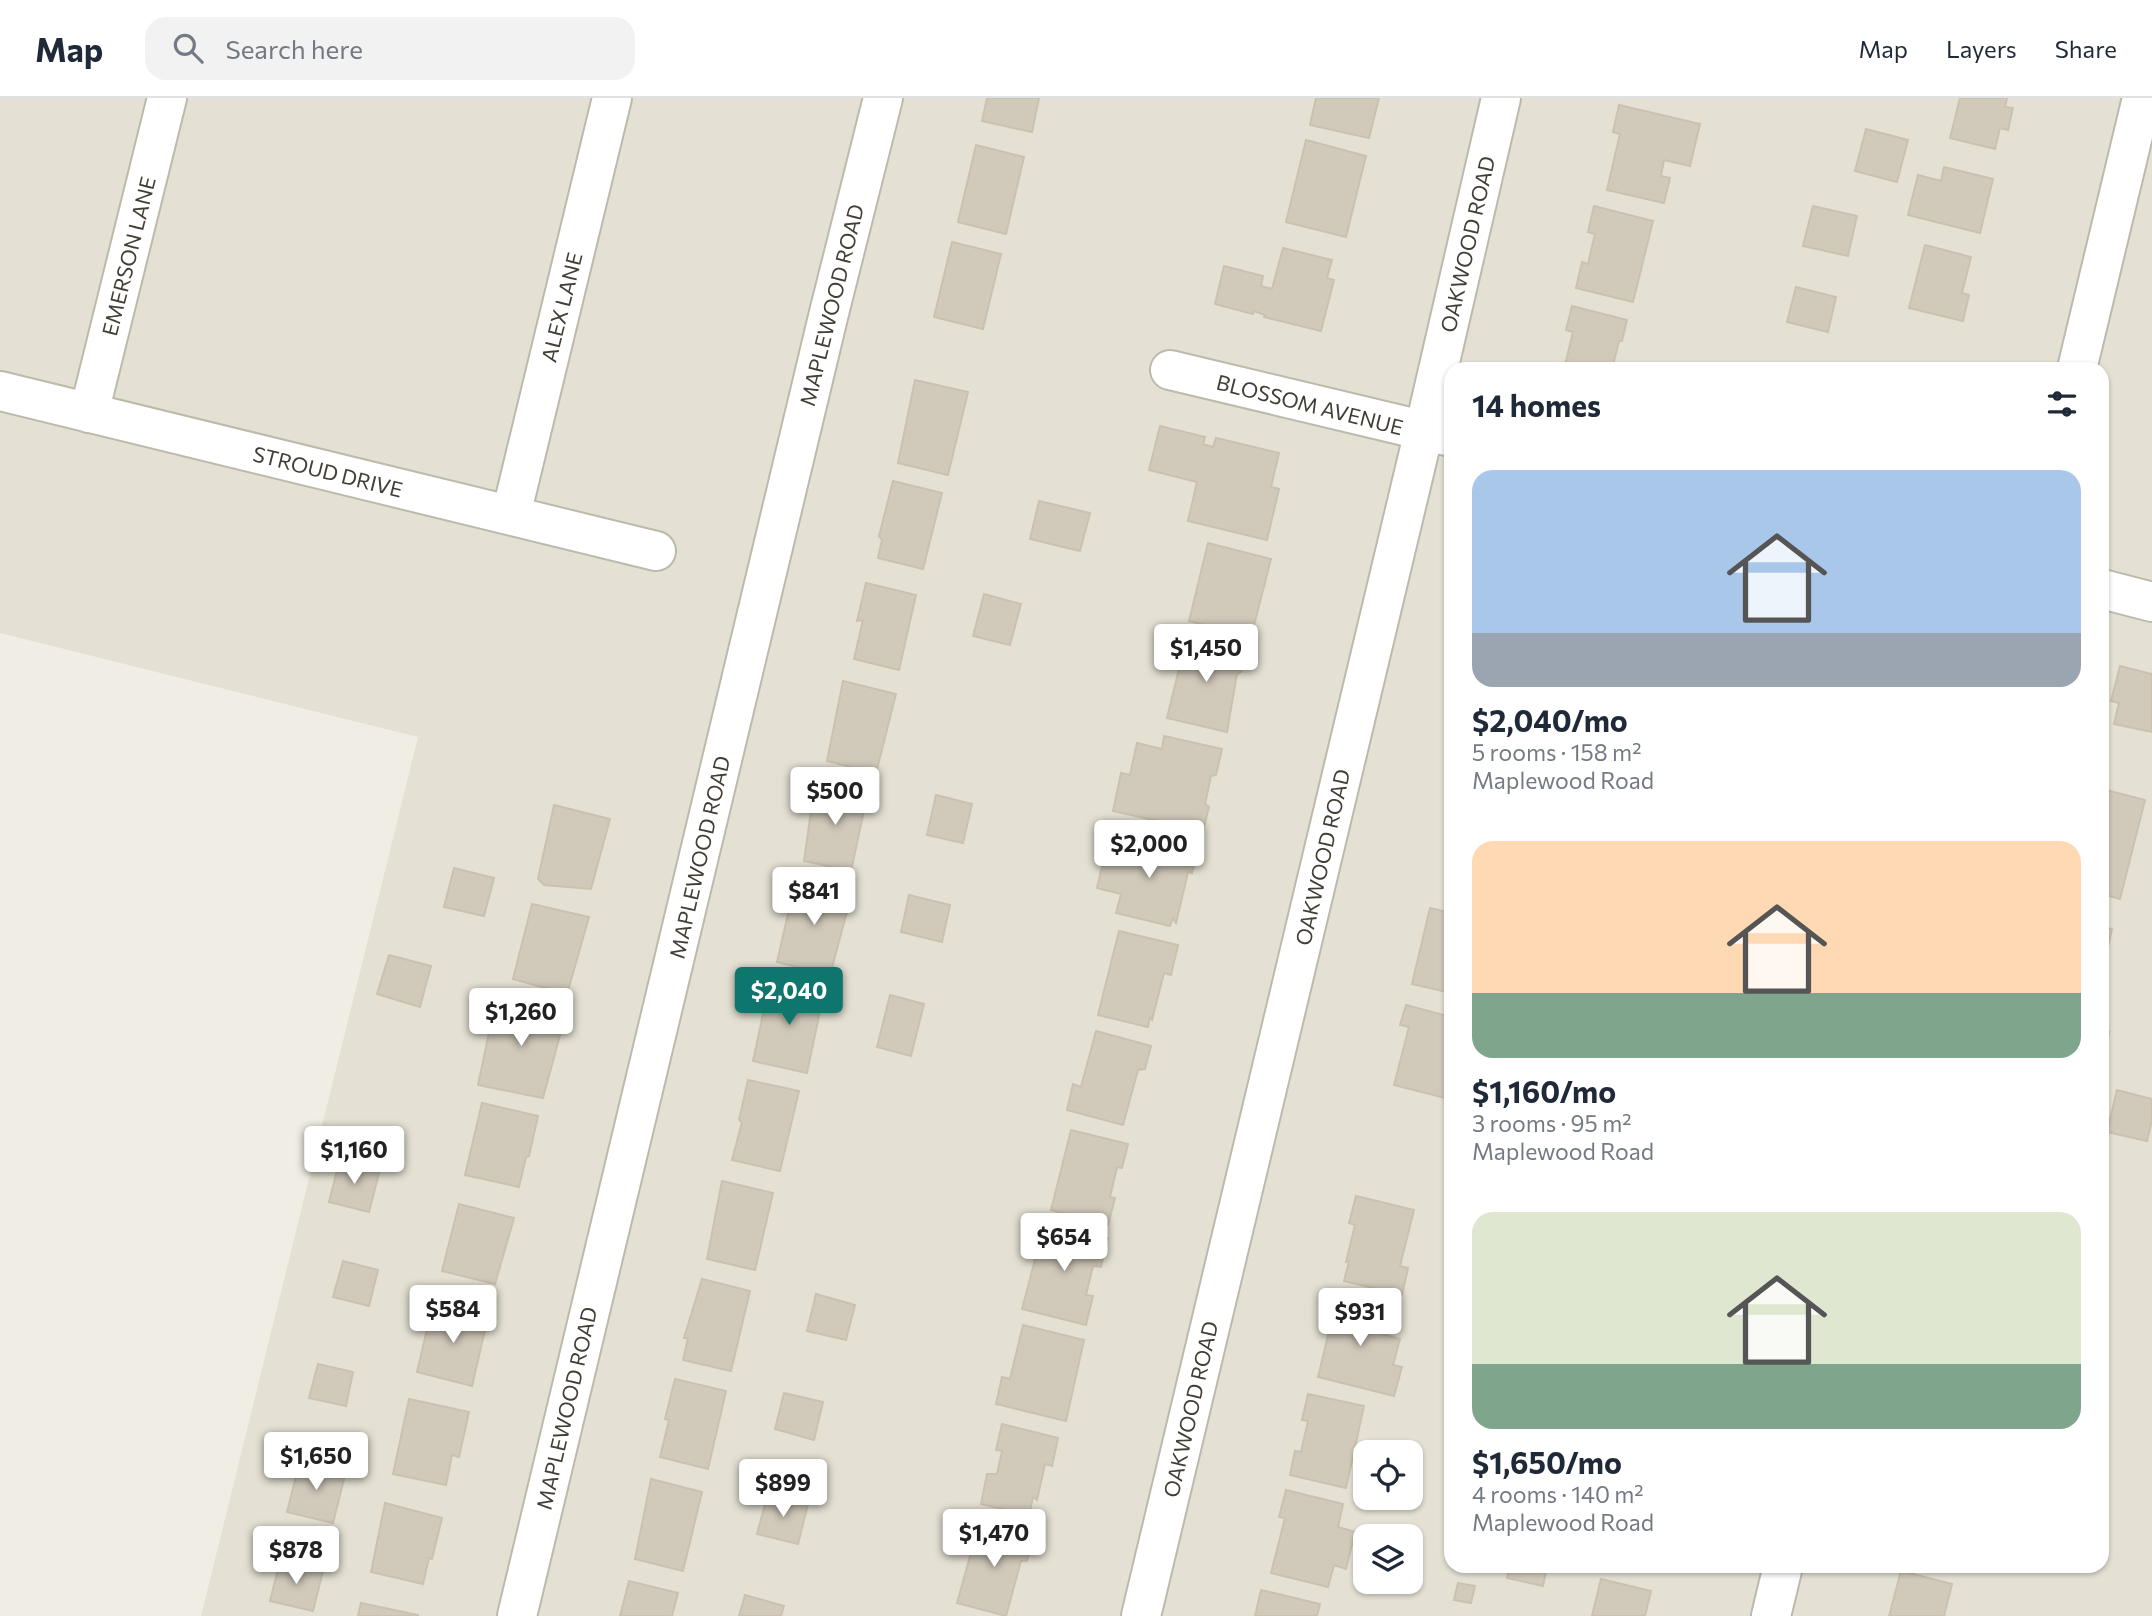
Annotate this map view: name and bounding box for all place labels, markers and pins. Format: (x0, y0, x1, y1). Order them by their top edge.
pin: $1,450 (1149, 624, 1263, 684)
pin: $500 (794, 768, 876, 827)
pin: $2,000 (1092, 820, 1206, 880)
pin: $841 (773, 868, 855, 927)
pin: $2,040 (732, 968, 846, 1027)
pin: $1,260 (464, 988, 578, 1048)
pin: $1,160 (297, 1126, 411, 1186)
pin: $654 (1023, 1214, 1105, 1273)
pin: $584 (412, 1286, 494, 1345)
pin: $931 (1319, 1288, 1401, 1348)
pin: $1,650 (259, 1432, 373, 1492)
pin: $899 (742, 1460, 824, 1519)
pin: $1,470 (937, 1510, 1051, 1569)
pin: $878 (255, 1526, 337, 1586)

